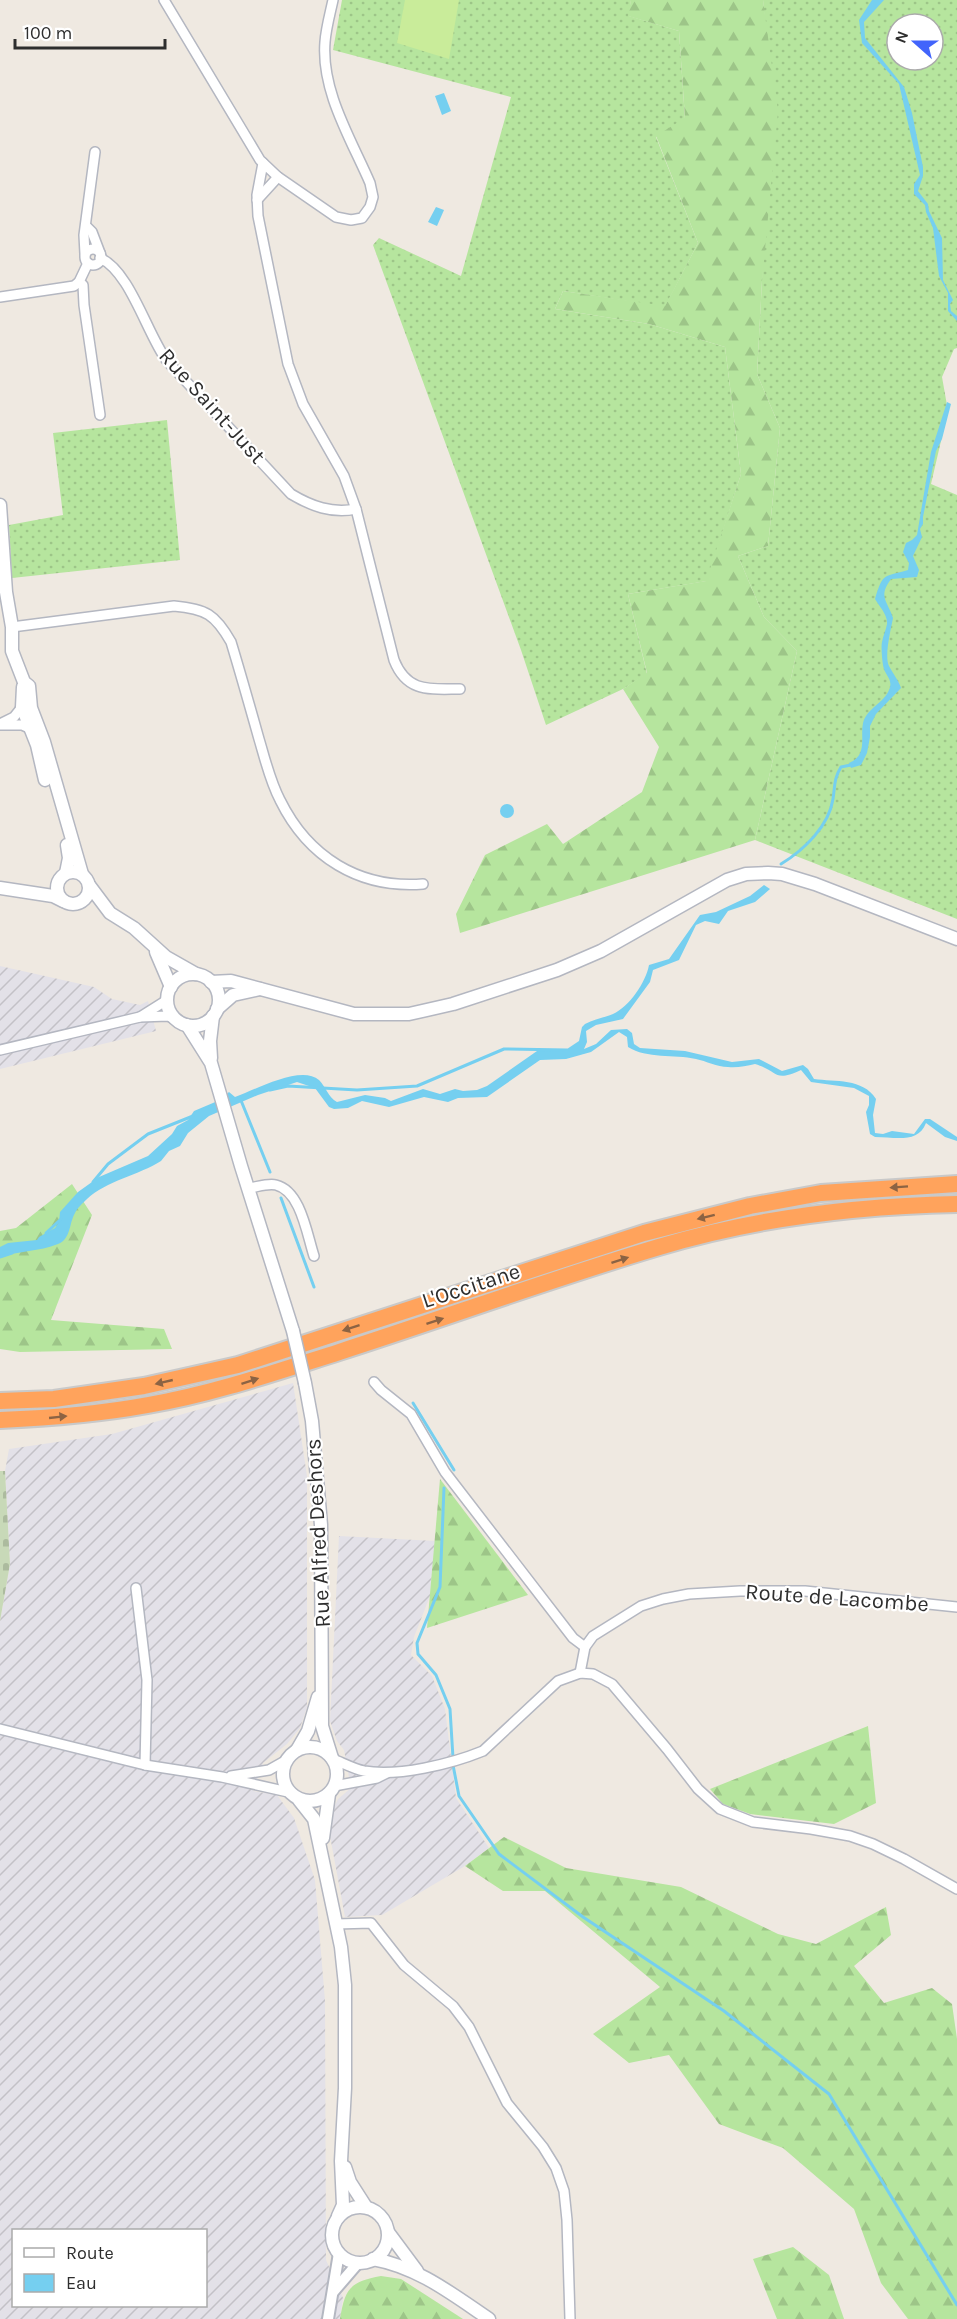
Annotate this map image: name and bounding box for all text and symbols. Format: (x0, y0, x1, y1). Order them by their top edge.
scale bar (15, 12, 165, 50)
north arrow (885, 12, 945, 72)
text: 100 m (24, 22, 72, 44)
text: N (891, 28, 912, 46)
street label: Rue Saint-Just (153, 343, 271, 469)
one-way arrow (889, 1183, 908, 1192)
one-way arrow (697, 1213, 716, 1223)
one-way arrow (611, 1254, 629, 1264)
street label: L'Occitane (419, 1258, 523, 1314)
one-way arrow (426, 1316, 444, 1325)
one-way arrow (342, 1324, 360, 1333)
one-way arrow (241, 1376, 259, 1385)
one-way arrow (155, 1377, 173, 1387)
one-way arrow (49, 1412, 68, 1422)
street label: Rue Alfred Deshors (300, 1438, 336, 1628)
street label: Route de Lacombe (744, 1579, 930, 1617)
legend (12, 2229, 207, 2307)
text: Route (66, 2242, 114, 2264)
text: Eau (66, 2272, 97, 2294)

